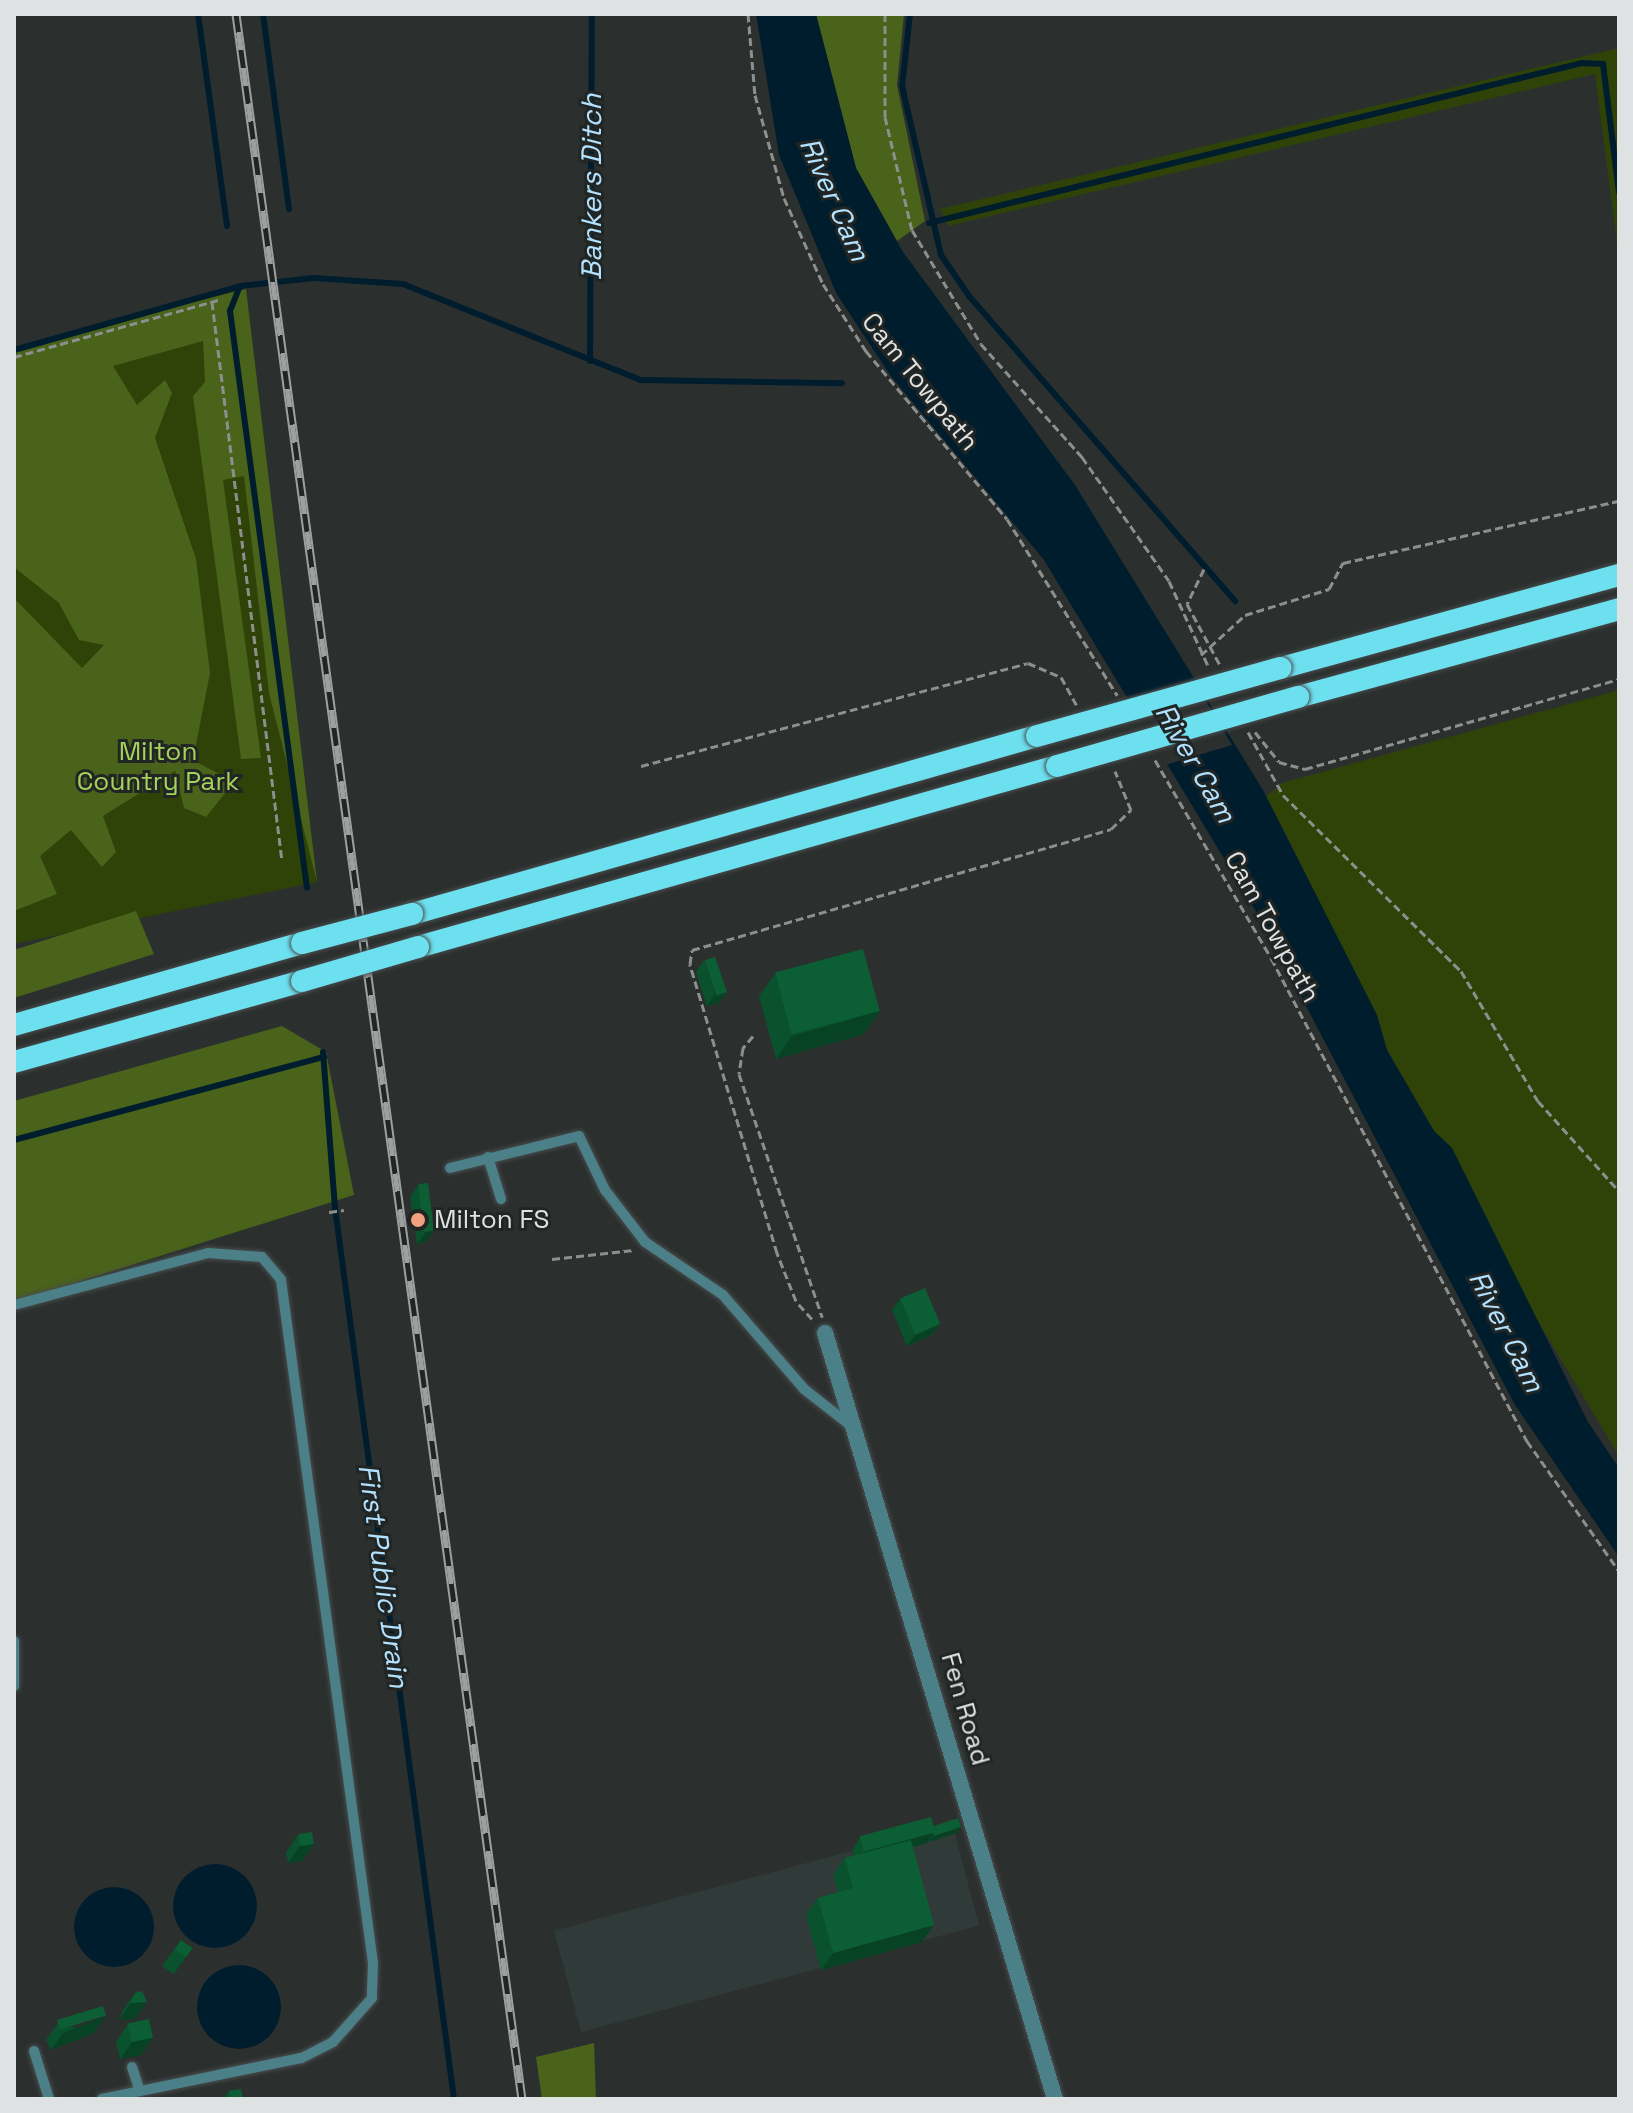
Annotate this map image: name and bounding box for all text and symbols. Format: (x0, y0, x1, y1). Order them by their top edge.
water label: Bankers Ditch (574, 94, 608, 280)
water label: River Cam (793, 132, 877, 266)
street label: Cam Towpath (855, 307, 985, 457)
water label: River Cam (1149, 698, 1243, 828)
park label: Milton Country Park (77, 736, 239, 798)
street label: Cam Towpath (1217, 846, 1327, 1008)
place label: Milton FS (434, 1204, 549, 1236)
marker: Milton FS (409, 1211, 427, 1229)
water label: River Cam (1462, 1265, 1552, 1397)
water label: First Public Drain (352, 1462, 416, 1690)
street label: Fen Road (934, 1649, 996, 1769)

